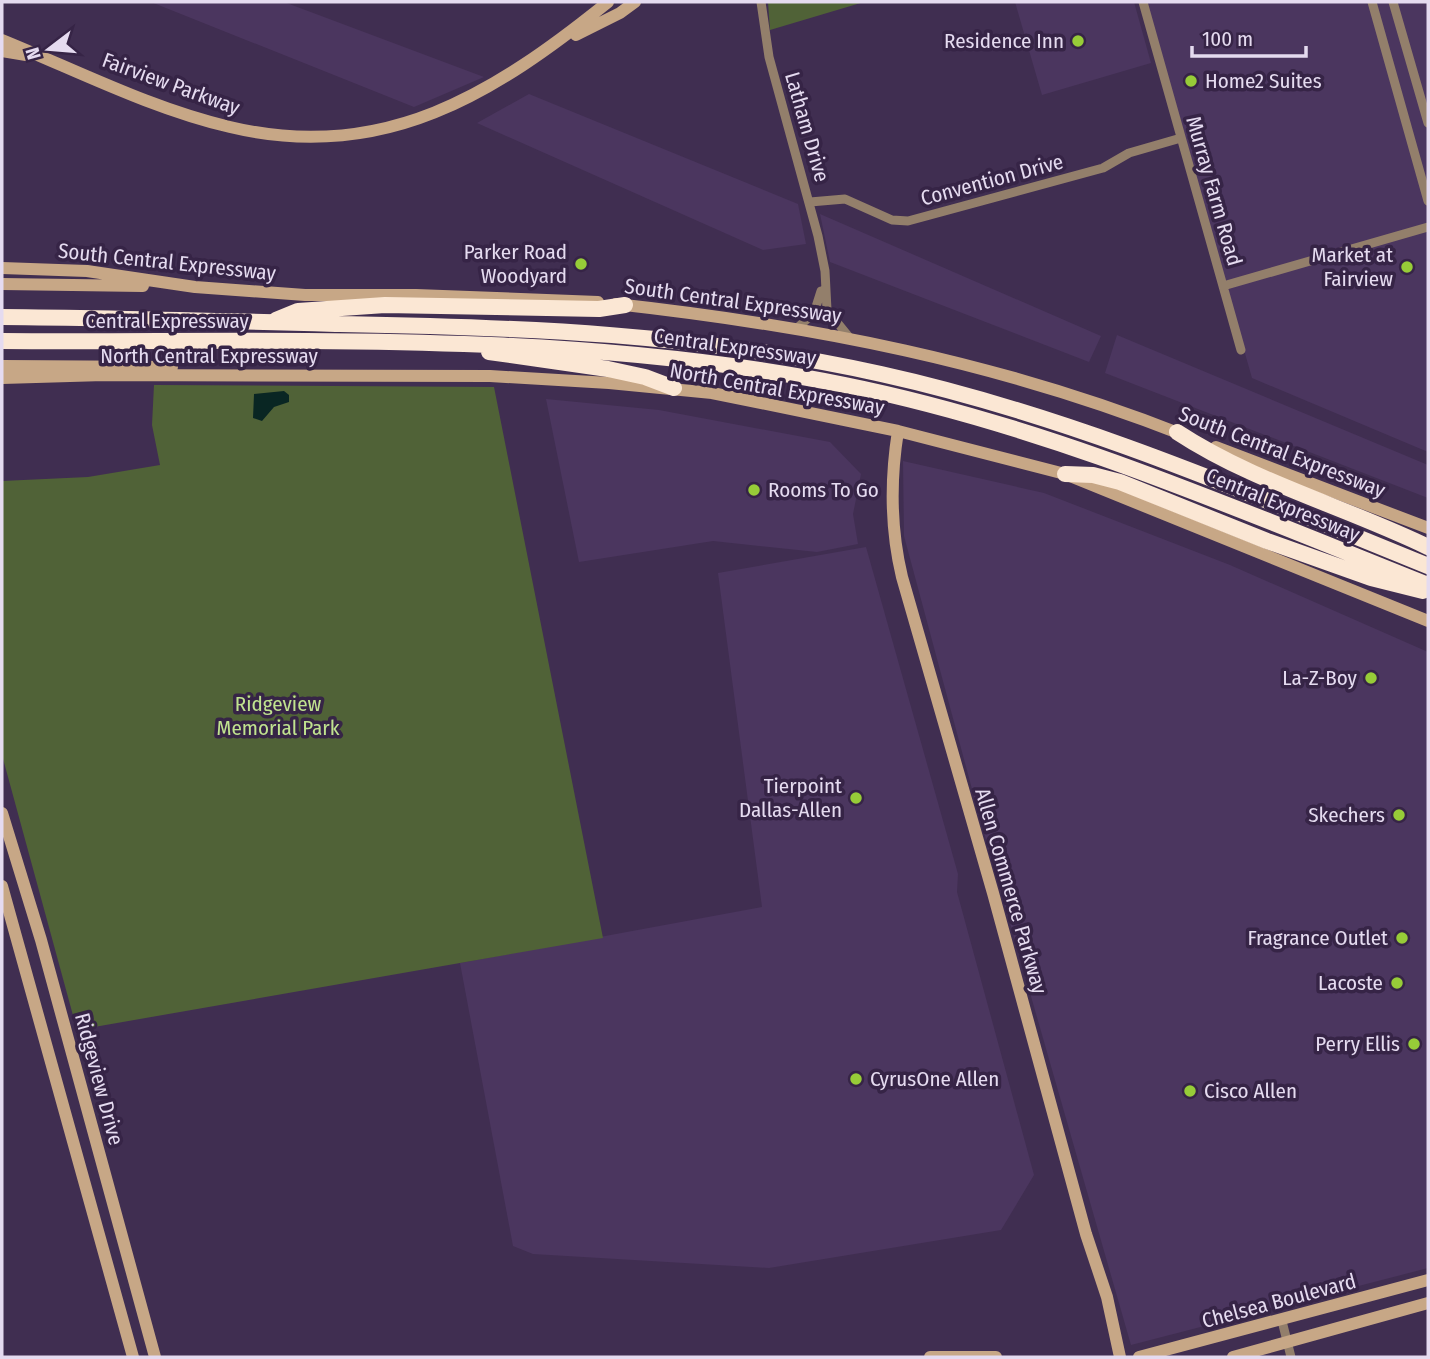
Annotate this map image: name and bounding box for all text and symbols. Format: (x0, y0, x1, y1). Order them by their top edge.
north arrow (14, 14, 84, 84)
scale bar (1192, 14, 1306, 58)
text: 100 m (1202, 26, 1253, 52)
place label: Residence Inn (944, 28, 1064, 54)
marker: Residence Inn (1070, 33, 1086, 49)
text: N (21, 45, 46, 62)
street label: Fairview Parkway (99, 47, 244, 121)
place label: Home2 Suites (1205, 68, 1322, 94)
street label: Latham Drive (779, 69, 835, 185)
marker: Home2 Suites (1183, 73, 1199, 89)
street label: Murray Farm Road (1180, 113, 1248, 269)
street label: Convention Drive (918, 148, 1066, 212)
street label: South Central Expressway (57, 238, 278, 286)
place label: Parker Road Woodyard (464, 239, 567, 289)
place label: Market at Fairview (1312, 242, 1393, 292)
marker: Parker Road Woodyard (573, 256, 589, 272)
marker: Market at Fairview (1399, 259, 1415, 275)
street label: South Central Expressway (623, 273, 844, 329)
street label: Central Expressway (85, 308, 249, 334)
street label: Central Expressway (652, 323, 818, 371)
street label: North Central Expressway (100, 343, 318, 369)
street label: North Central Expressway (668, 357, 887, 421)
street label: South Central Expressway (1175, 401, 1389, 504)
street label: Central Expressway (1202, 462, 1364, 548)
place label: Rooms To Go (768, 477, 879, 503)
marker: Rooms To Go (746, 482, 762, 498)
place label: La-Z-Boy (1282, 665, 1358, 691)
marker: La-Z-Boy (1363, 670, 1379, 686)
park label: Ridgeview Memorial Park (217, 691, 340, 741)
place label: Tierpoint Dallas-Allen (739, 773, 842, 823)
street label: Allen Commerce Parkway (969, 785, 1053, 998)
marker: Tierpoint Dallas-Allen (848, 790, 864, 806)
place label: Skechers (1308, 802, 1385, 828)
marker: Skechers (1391, 807, 1407, 823)
place label: Fragrance Outlet (1247, 925, 1388, 951)
marker: Fragrance Outlet (1394, 930, 1410, 946)
place label: Lacoste (1318, 970, 1383, 996)
marker: Lacoste (1389, 975, 1405, 991)
street label: Ridgeview Drive (69, 1010, 129, 1148)
place label: Perry Ellis (1315, 1031, 1400, 1057)
marker: Perry Ellis (1406, 1036, 1422, 1052)
place label: CyrusOne Allen (870, 1066, 999, 1092)
marker: CyrusOne Allen (848, 1071, 864, 1087)
place label: Cisco Allen (1204, 1078, 1297, 1104)
marker: Cisco Allen (1182, 1083, 1198, 1099)
street label: Chelsea Boulevard (1199, 1268, 1359, 1334)

